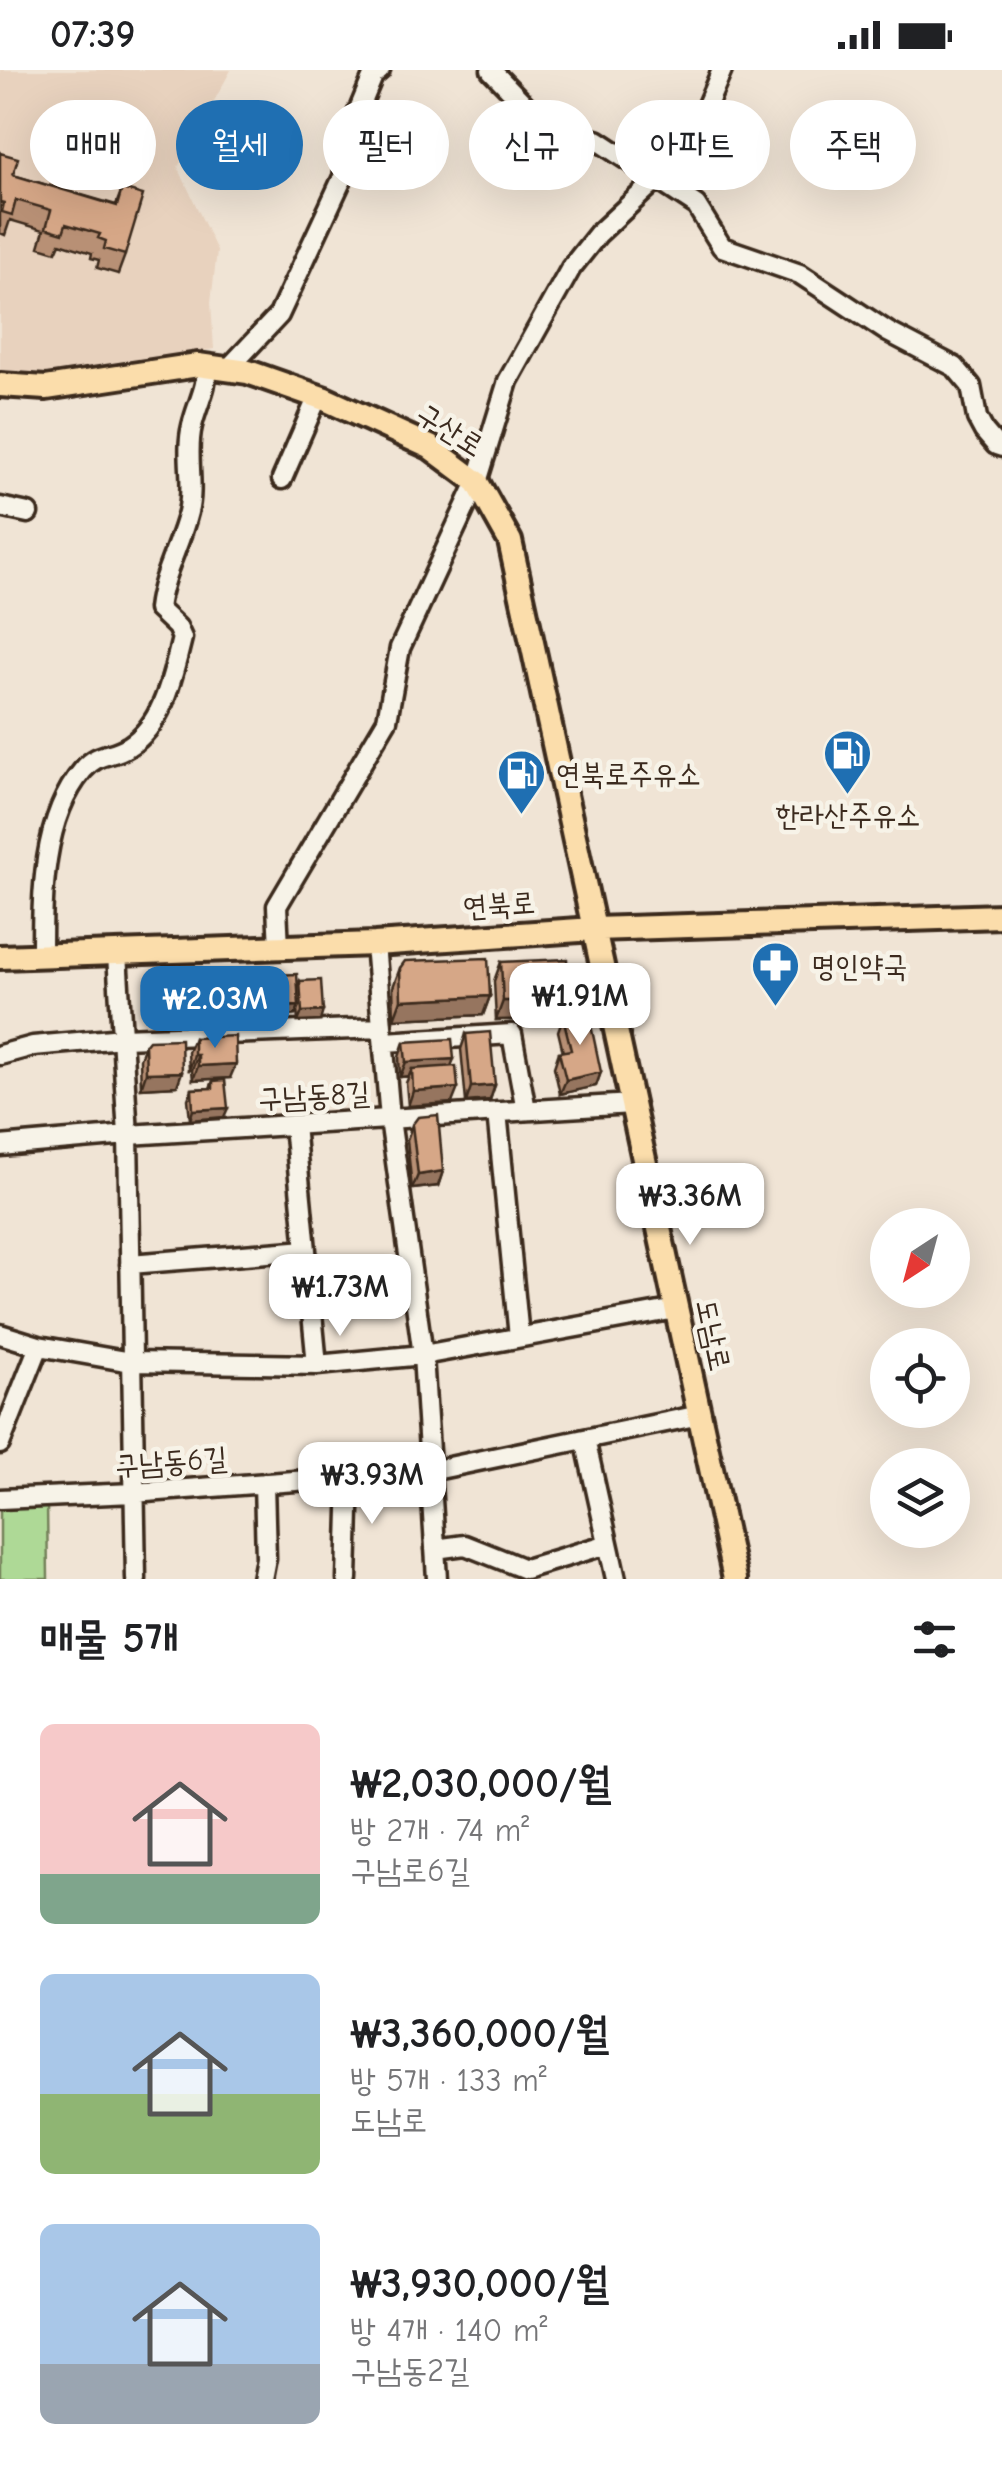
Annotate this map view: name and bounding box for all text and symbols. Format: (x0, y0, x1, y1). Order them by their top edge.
text: 07:39 (50, 13, 135, 57)
chip: 매매 (30, 100, 156, 190)
chip: 월세 (176, 100, 303, 190)
chip: 필터 (323, 100, 449, 190)
chip: 신규 (469, 100, 595, 190)
chip: 아파트 (615, 100, 770, 190)
chip: 주택 (790, 100, 916, 190)
street label: 구산로 (410, 396, 490, 464)
fuel station icon: 한라산주유소 (822, 728, 874, 796)
fuel station icon: 연북로주유소 (495, 748, 547, 816)
place label: 연북로주유소 (556, 757, 701, 792)
place label: 한라산주유소 (776, 798, 920, 833)
street label: 연북로 (462, 885, 536, 925)
pharmacy icon: 명인약국 (750, 940, 802, 1008)
place label: 명인약국 (811, 949, 908, 984)
pin: ₩1.91M (499, 963, 661, 1048)
pin: ₩2.03M (134, 966, 296, 1051)
text: ₩1.91M (531, 977, 629, 1014)
text: ₩2.03M (162, 980, 268, 1017)
street label: 구남동8길 (257, 1076, 371, 1116)
pin: ₩3.36M (609, 1163, 771, 1248)
text: ₩3.36M (638, 1177, 742, 1214)
north arrow (870, 1208, 970, 1308)
map controls (870, 1208, 970, 1548)
pin: ₩1.73M (259, 1254, 421, 1339)
text: ₩1.73M (291, 1268, 389, 1305)
street label: 도남로 (688, 1296, 738, 1374)
button: locate (870, 1328, 970, 1428)
street label: 구남동6길 (114, 1441, 228, 1483)
pin: ₩3.93M (291, 1442, 453, 1527)
button: layers (870, 1448, 970, 1548)
text: ₩3.93M (320, 1456, 424, 1493)
icon: filters (907, 1612, 962, 1667)
text: 매물 5개 (40, 1614, 179, 1663)
text: ₩2,030,000/월 (350, 1759, 611, 1808)
icon: home (120, 1764, 240, 1884)
text: 방 2개 · 74 m² (350, 1812, 529, 1849)
text: 구남로6길 (350, 1852, 470, 1889)
text: ₩3,360,000/월 (350, 2009, 609, 2058)
icon: home (120, 2014, 240, 2134)
text: 방 5개 · 133 m² (350, 2062, 547, 2099)
text: 도남로 (350, 2102, 427, 2139)
text: ₩3,930,000/월 (350, 2259, 609, 2308)
icon: home (120, 2264, 240, 2384)
text: 방 4개 · 140 m² (350, 2312, 547, 2349)
text: 구남동2길 (350, 2352, 470, 2389)

